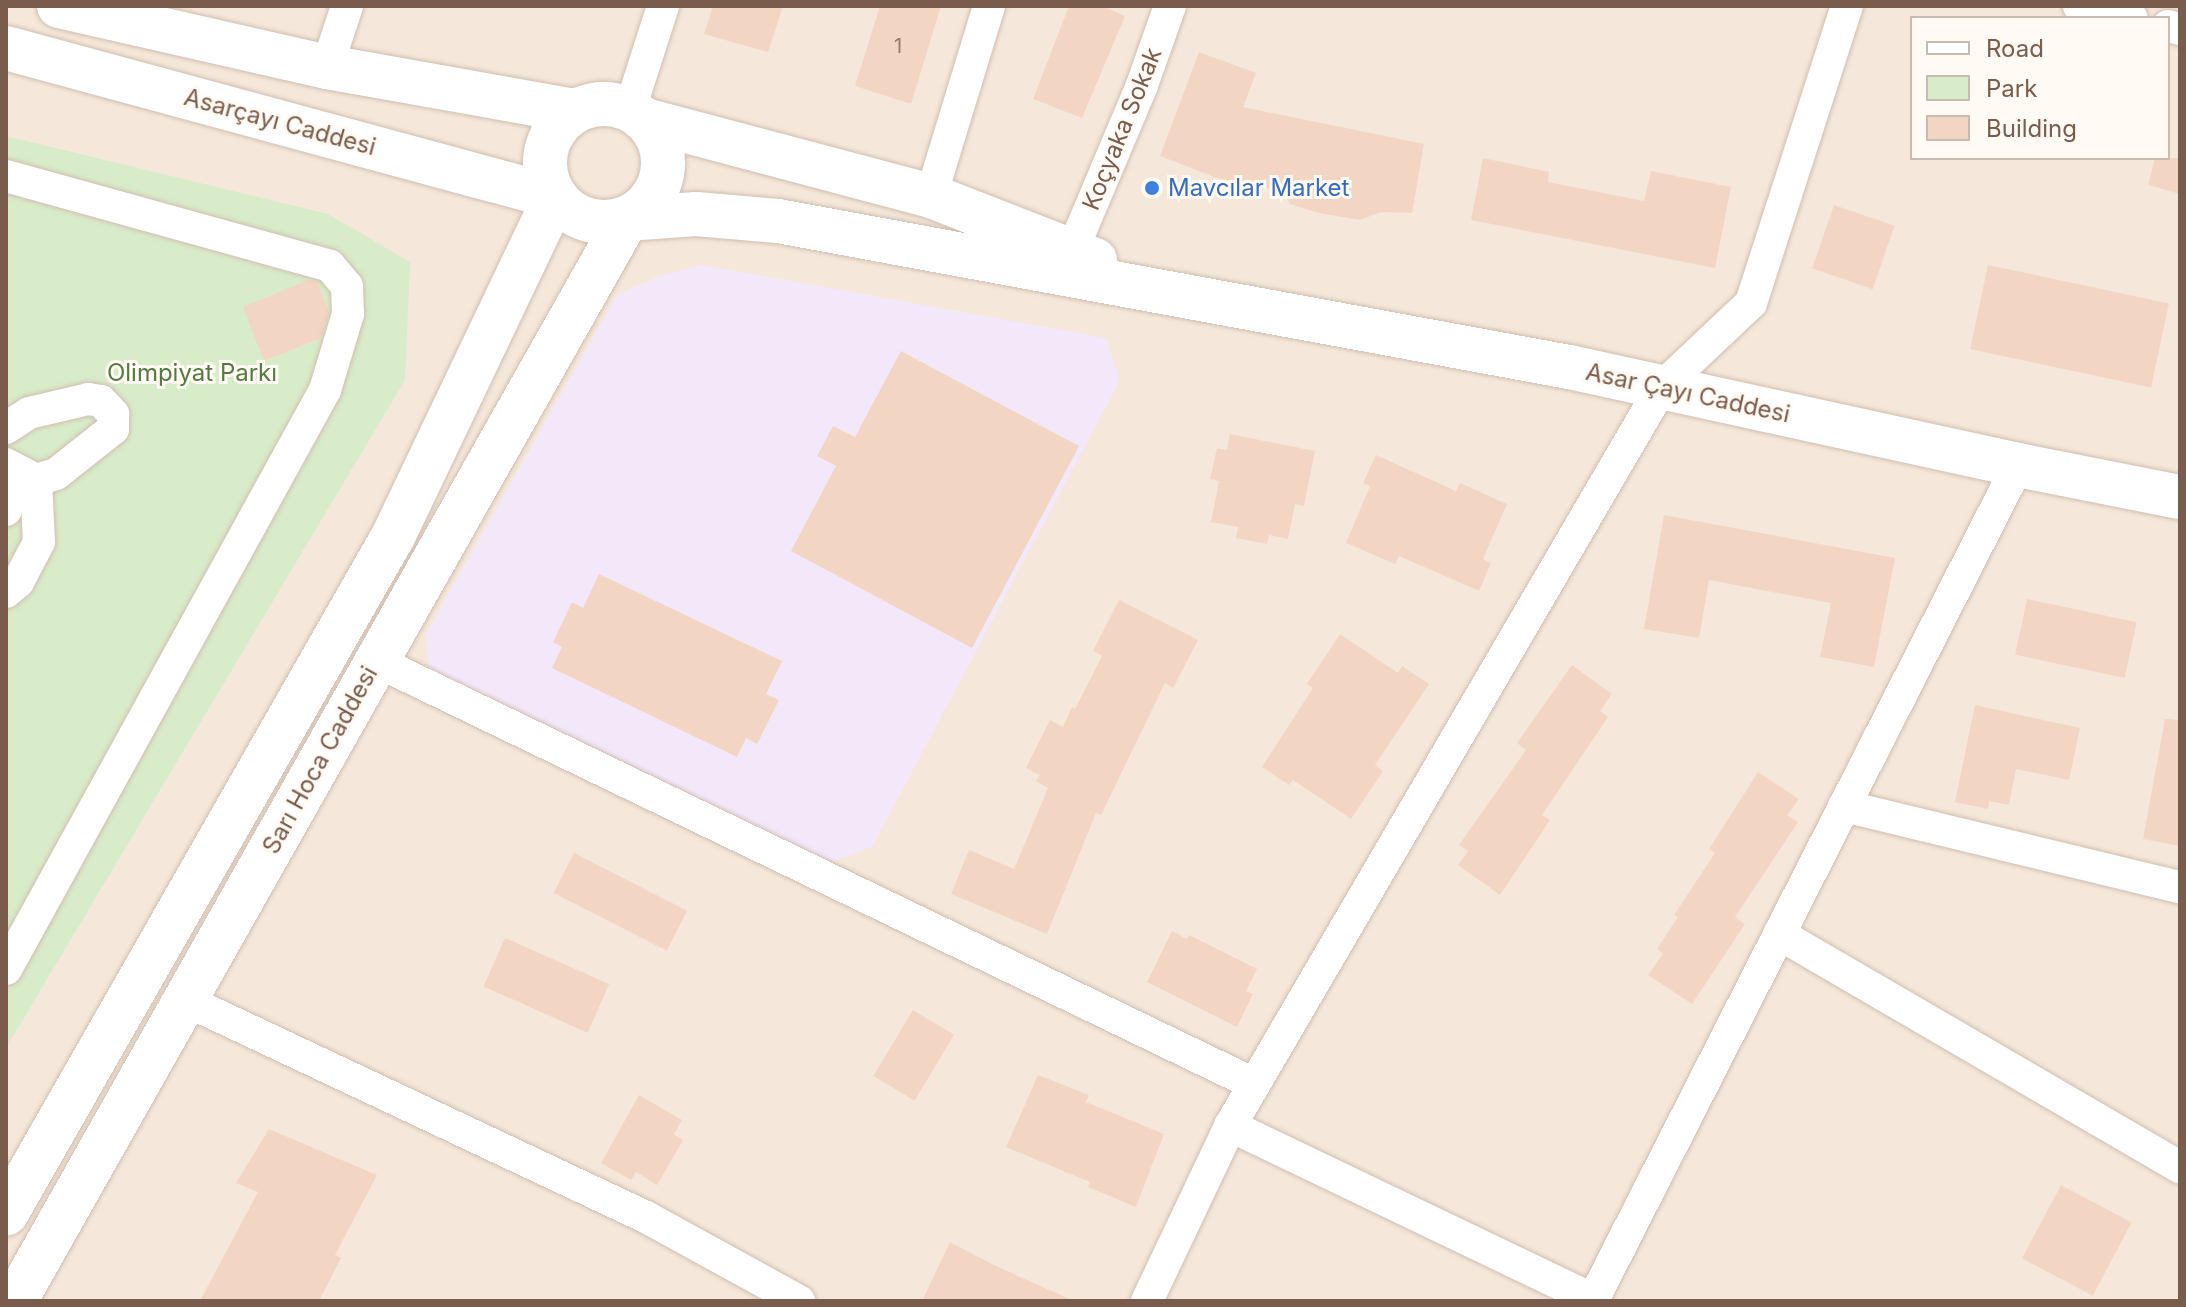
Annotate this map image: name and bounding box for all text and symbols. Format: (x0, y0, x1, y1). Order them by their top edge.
legend (1910, 16, 2170, 160)
house number: 1 (894, 34, 902, 58)
text: Road (1986, 34, 2044, 63)
street label: Koçyaka Sokak (1076, 44, 1168, 214)
text: Park (1986, 74, 2037, 103)
street label: Asarçayı Caddesi (181, 83, 379, 161)
text: Building (1986, 114, 2077, 143)
place label: Mavcılar Market (1168, 174, 1349, 202)
marker: Mavcılar Market (1143, 179, 1161, 197)
street label: Asar Çayı Caddesi (1583, 357, 1793, 429)
park label: Olimpiyat Parkı (107, 359, 277, 387)
street label: Sarı Hoca Caddesi (256, 661, 384, 859)

